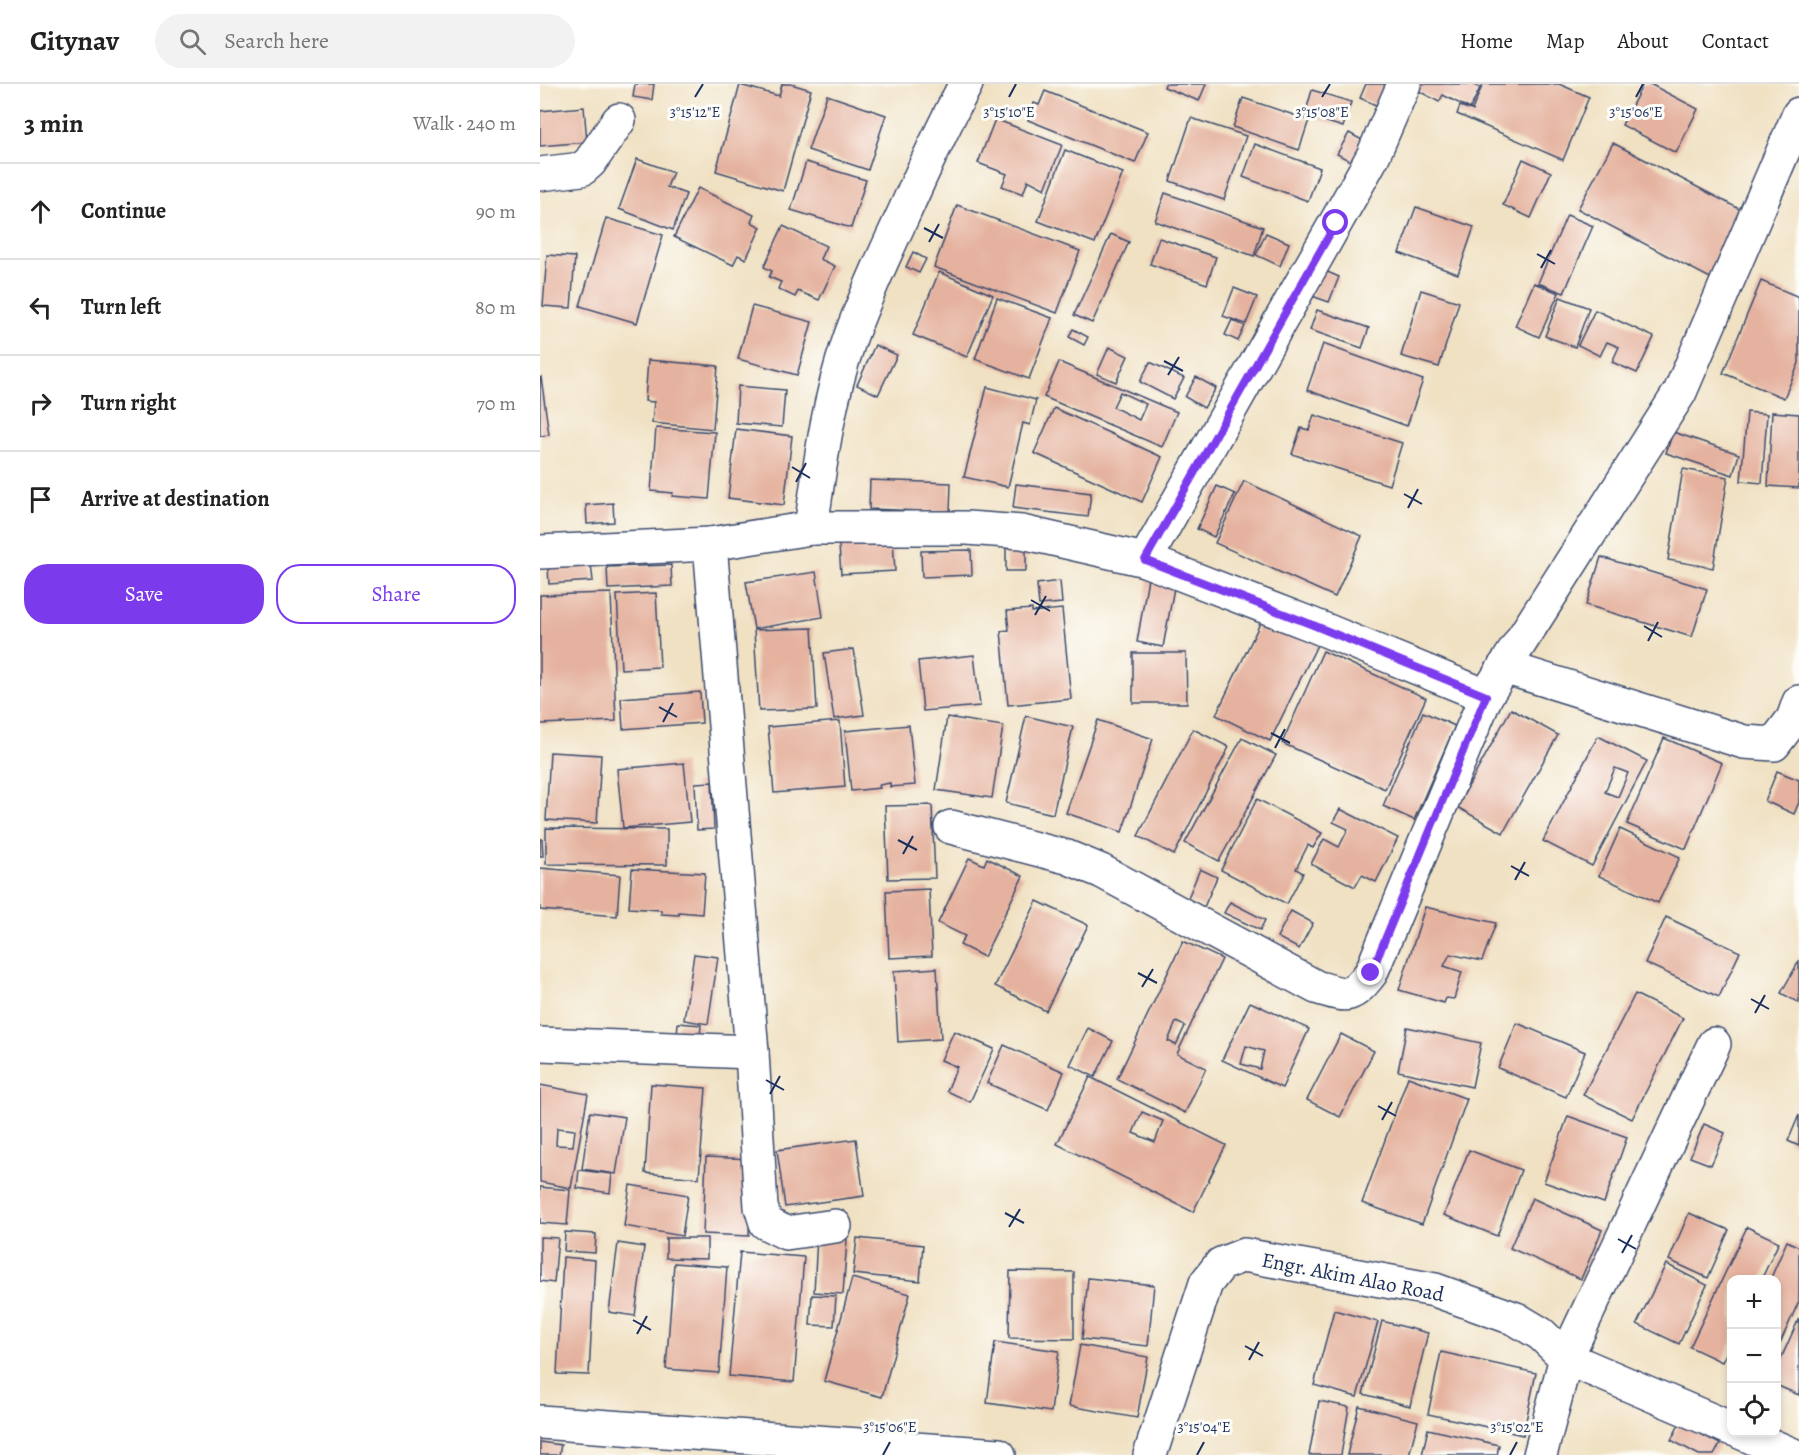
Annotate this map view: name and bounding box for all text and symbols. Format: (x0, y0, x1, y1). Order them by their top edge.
search box (155, 14, 575, 68)
text: Citynav (30, 22, 119, 60)
icon: search (176, 25, 209, 58)
text: Search here (224, 26, 329, 56)
text: Home (1460, 27, 1513, 55)
text: Map (1546, 27, 1584, 55)
text: About (1617, 27, 1669, 55)
text: Contact (1702, 27, 1769, 55)
text: 3°15'12"E (670, 102, 720, 122)
text: 3°15'10"E (983, 102, 1035, 122)
text: 3°15'08"E (1295, 102, 1349, 122)
text: 3°15'06"E (1609, 102, 1663, 122)
text: 3 min (24, 106, 84, 141)
text: Walk · 240 m (413, 110, 516, 137)
icon: ahead (24, 195, 57, 228)
text: Continue (81, 196, 166, 226)
text: 90 m (476, 198, 516, 225)
route start (1322, 209, 1348, 235)
icon: left (24, 291, 57, 324)
text: Turn left (81, 292, 161, 322)
text: 80 m (475, 294, 516, 321)
icon: right (24, 387, 57, 420)
text: Turn right (81, 388, 177, 418)
text: 70 m (476, 390, 516, 417)
icon: arrive (24, 483, 57, 516)
text: Arrive at destination (81, 484, 270, 514)
button: Save (24, 564, 264, 624)
button: Share (276, 564, 516, 624)
route end (1357, 959, 1383, 985)
street label: Engr. Akim Alao Road (1259, 1246, 1447, 1309)
map controls (1727, 1275, 1781, 1437)
button: + (1727, 1275, 1781, 1329)
button: − (1727, 1329, 1781, 1383)
button: locate (1727, 1383, 1781, 1437)
text: 3°15'06"E (863, 1417, 917, 1437)
text: 3°15'04"E (1177, 1417, 1231, 1437)
text: 3°15'02"E (1490, 1417, 1544, 1437)

